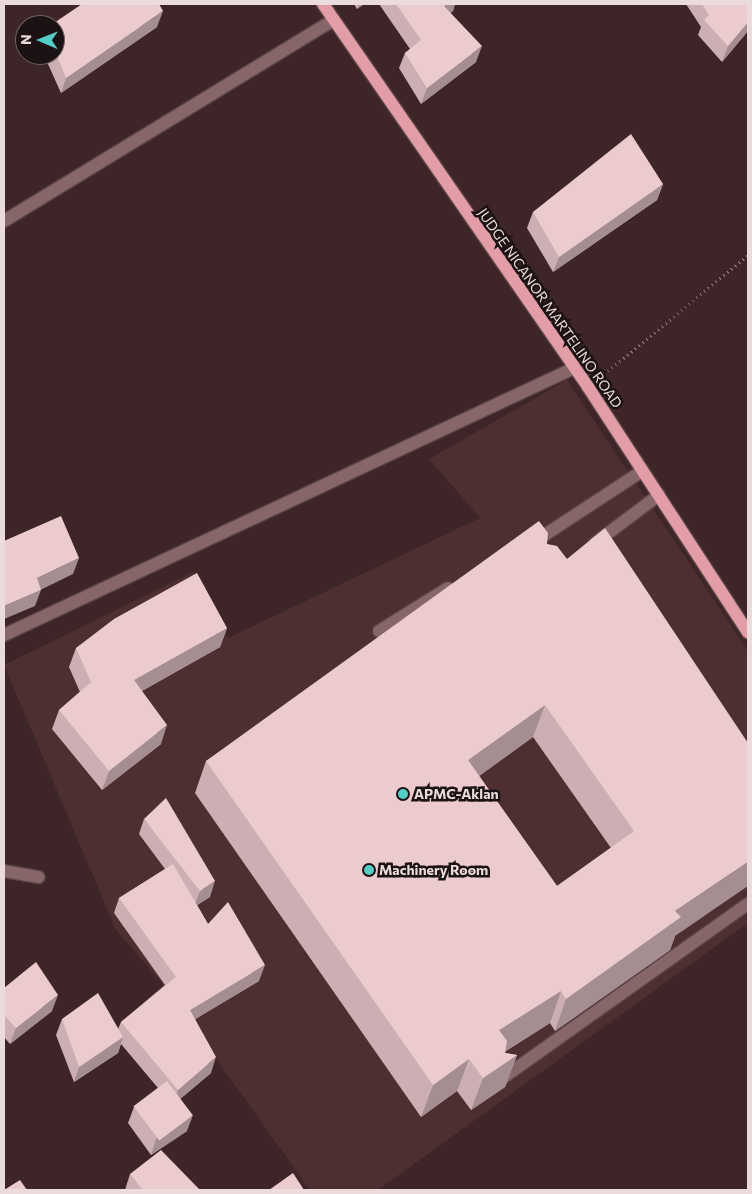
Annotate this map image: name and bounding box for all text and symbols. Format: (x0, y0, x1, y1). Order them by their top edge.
north arrow (15, 15, 65, 65)
text: N (17, 34, 34, 45)
street label: JUDGE NICANOR MARTELINO ROAD (474, 205, 626, 411)
place label: APMC-Aklan (414, 786, 499, 802)
marker: APMC-Aklan (396, 787, 410, 801)
place label: Machinery Room (379, 862, 488, 878)
marker: Machinery Room (363, 864, 375, 876)

